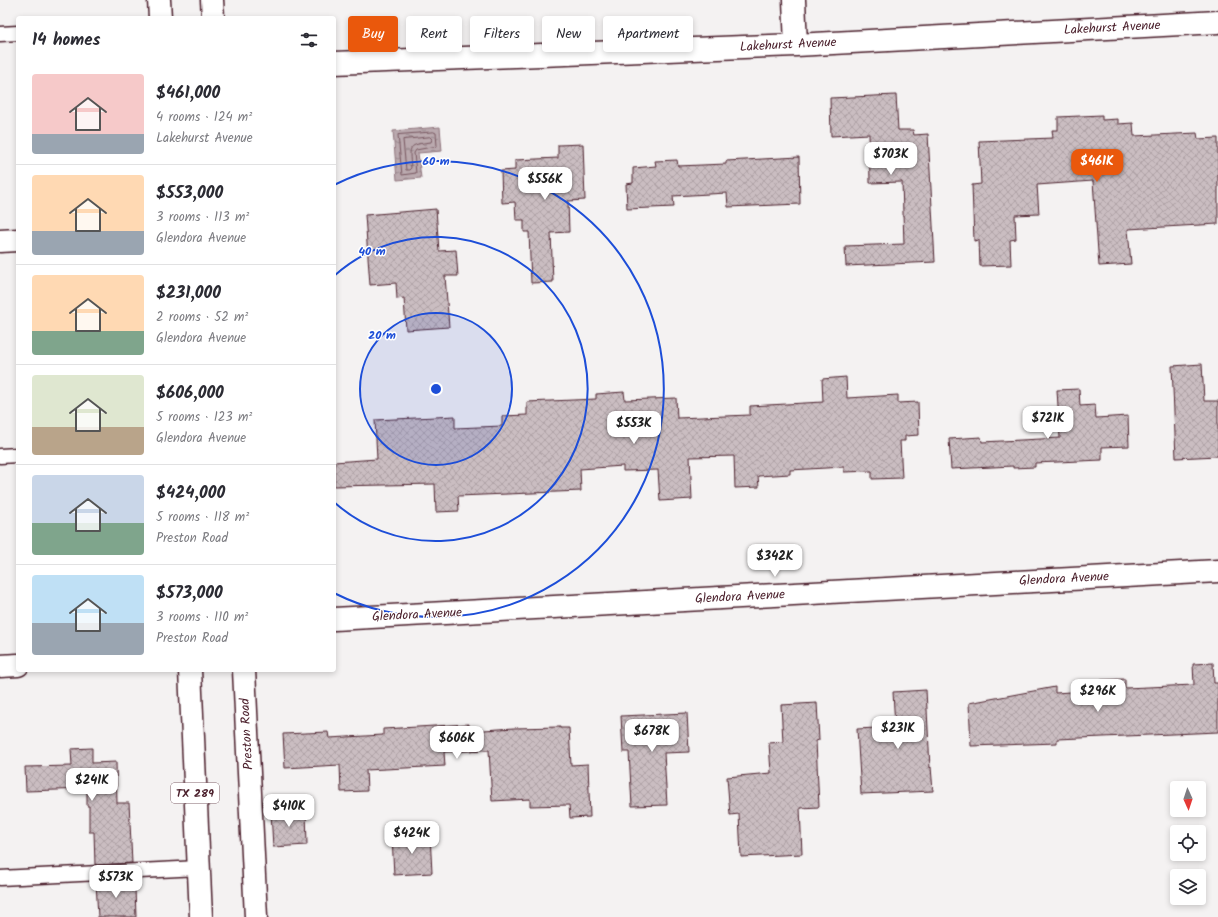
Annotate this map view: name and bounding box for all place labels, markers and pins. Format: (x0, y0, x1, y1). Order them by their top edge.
pin: $703K (863, 142, 919, 176)
pin: $461K (1069, 149, 1125, 183)
pin: $556K (517, 167, 573, 201)
centre of rings (429, 382, 443, 396)
pin: $721K (1020, 406, 1076, 440)
pin: $553K (606, 411, 662, 445)
pin: $342K (747, 544, 803, 578)
pin: $296K (1070, 679, 1126, 713)
pin: $231K (870, 716, 926, 750)
pin: $678K (624, 719, 680, 753)
pin: $606K (429, 726, 485, 760)
pin: $241K (64, 768, 120, 802)
pin: $410K (261, 794, 317, 828)
pin: $424K (384, 821, 440, 855)
pin: $573K (88, 865, 144, 899)

